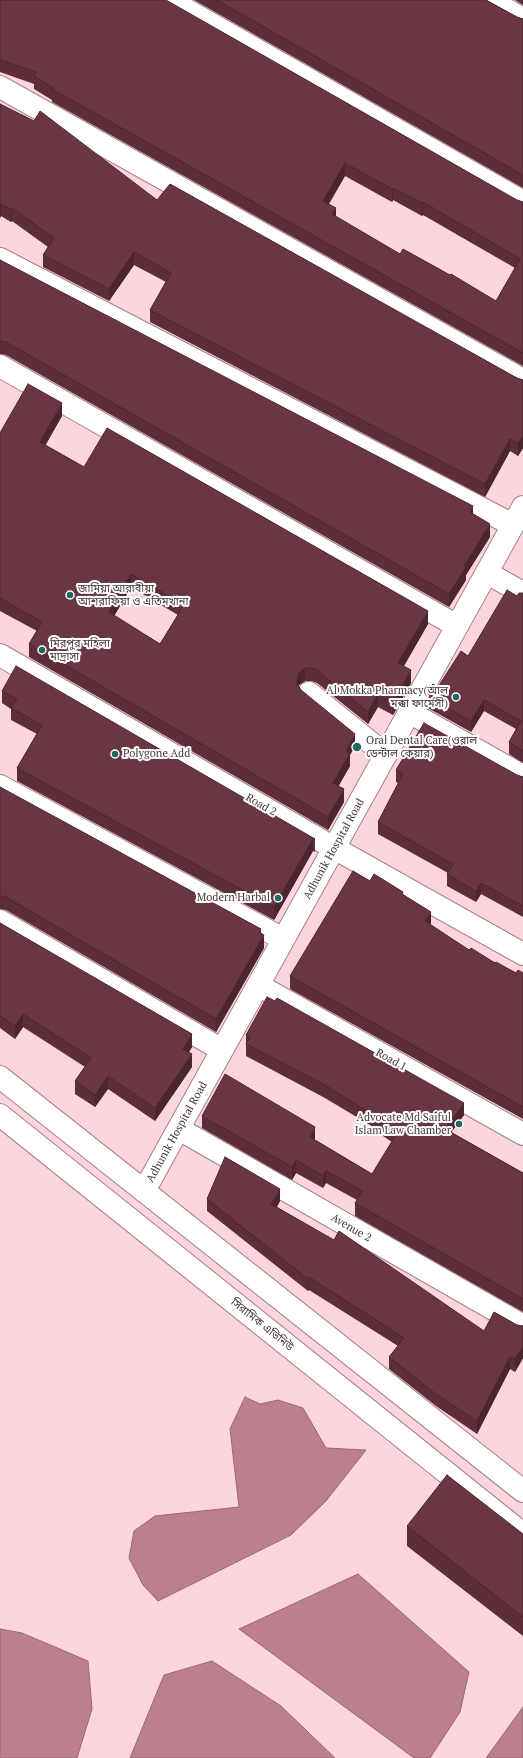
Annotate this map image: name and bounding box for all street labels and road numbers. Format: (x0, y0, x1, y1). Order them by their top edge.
street label: Road 2 (243, 791, 279, 819)
street label: Adhunik Hospital Road (301, 796, 367, 902)
street label: Road 1 (373, 1046, 409, 1074)
street label: Adhunik Hospital Road (144, 1079, 210, 1185)
street label: Avenue 2 (328, 1211, 374, 1245)
street label: সিরামিক এভিনিউ (228, 1296, 296, 1354)

